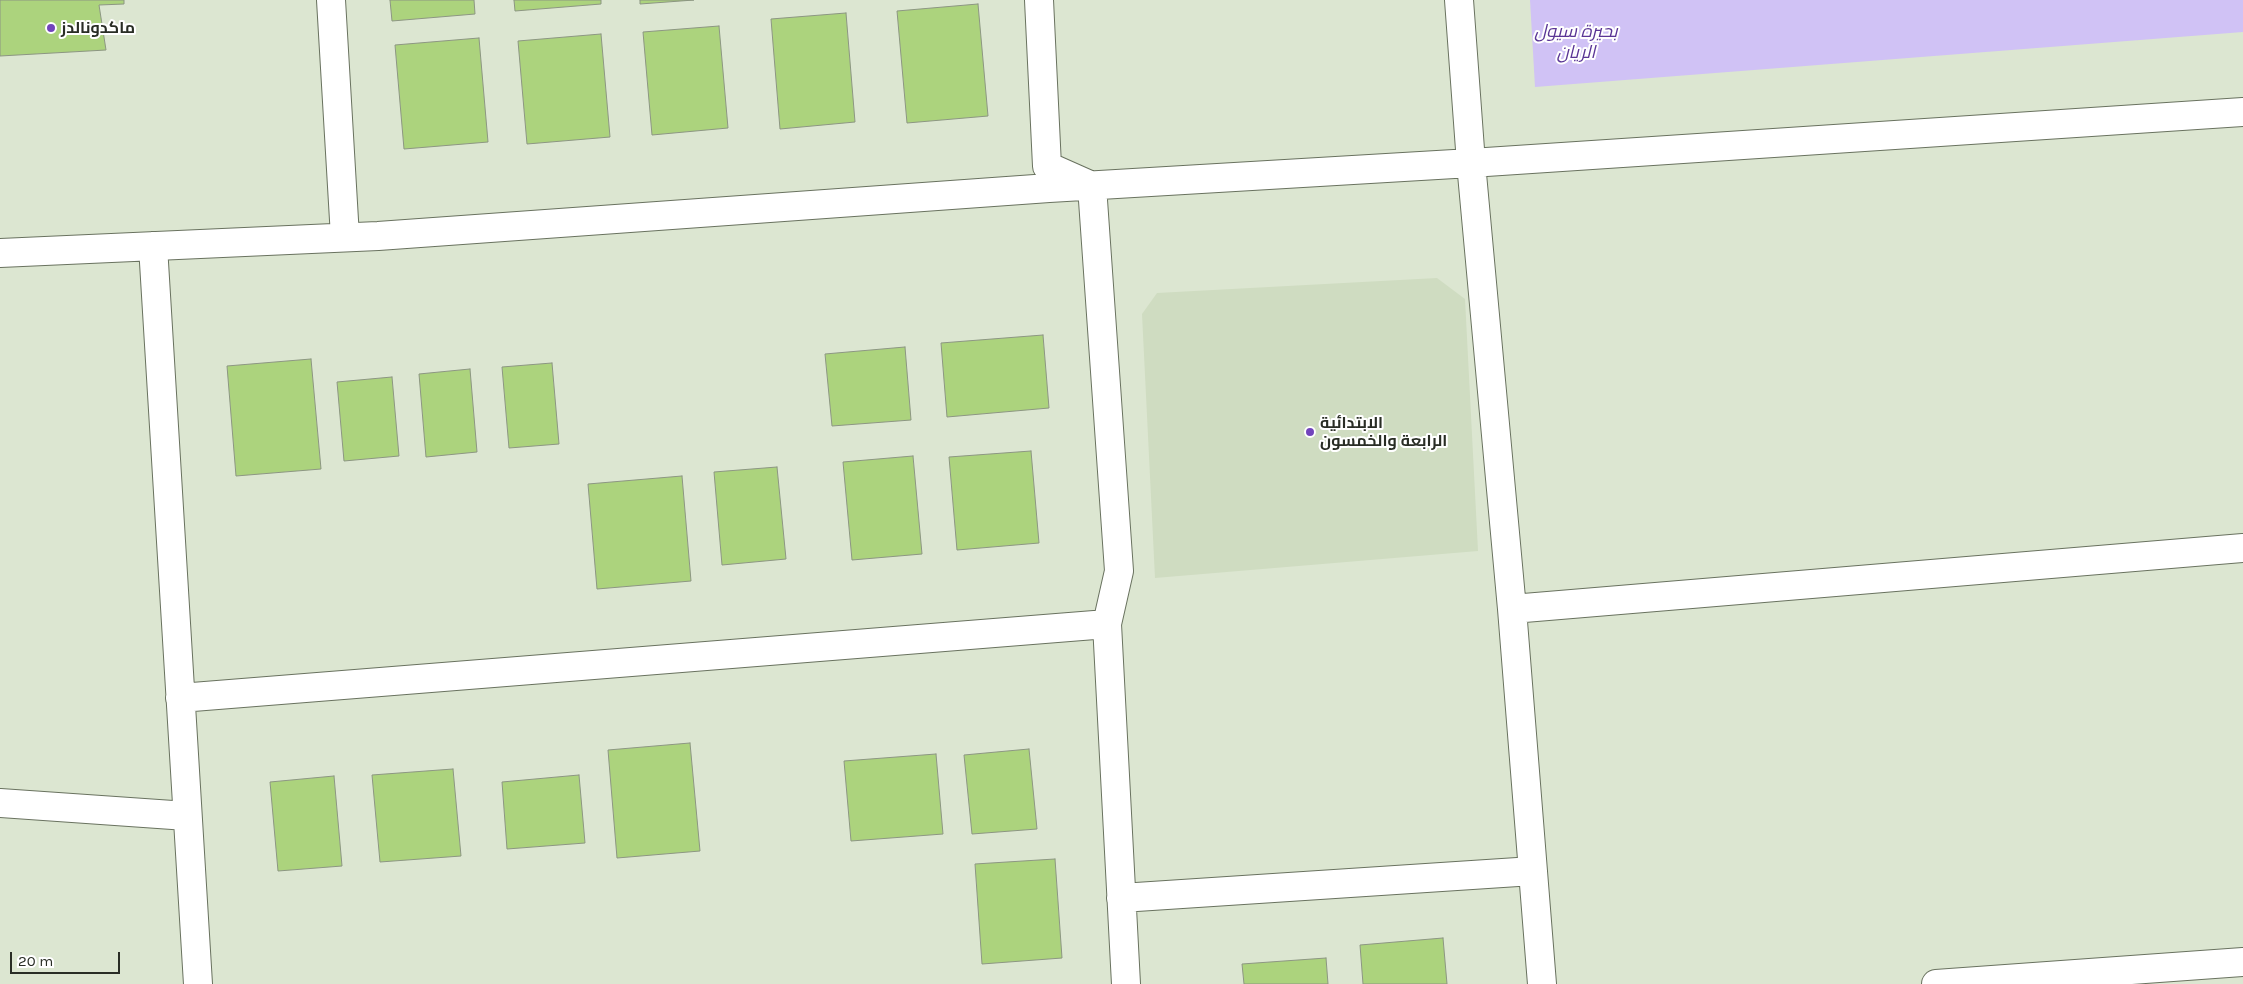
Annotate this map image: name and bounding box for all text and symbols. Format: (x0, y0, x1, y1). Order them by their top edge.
place label: ماكدونالدز (61, 18, 135, 38)
water label: بحيرة سيول الريان (1534, 21, 1618, 64)
marker: ماكدونالدز (45, 22, 57, 34)
place label: الابتدائية الرابعة والخمسون (1320, 413, 1447, 451)
marker: الابتدائية الرابعة والخمسون (1304, 426, 1316, 438)
scale bar (12, 942, 122, 974)
text: 20 m (18, 952, 53, 970)

